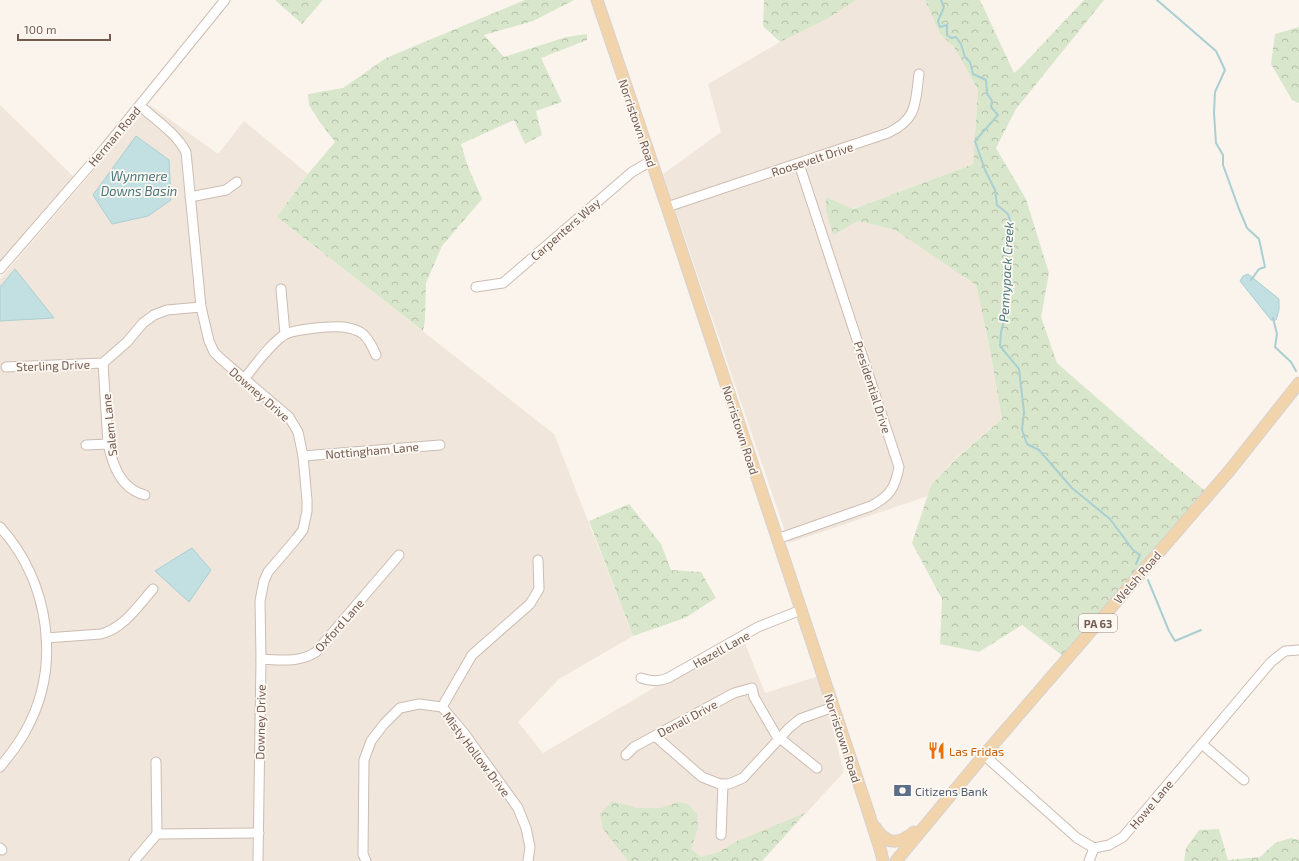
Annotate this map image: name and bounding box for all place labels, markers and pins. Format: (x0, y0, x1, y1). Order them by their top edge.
restaurant icon: Las Fridas (926, 741, 946, 761)
place label: Las Fridas (949, 744, 1004, 758)
bank icon: Citizens Bank (892, 781, 912, 801)
place label: Citizens Bank (915, 784, 988, 798)

